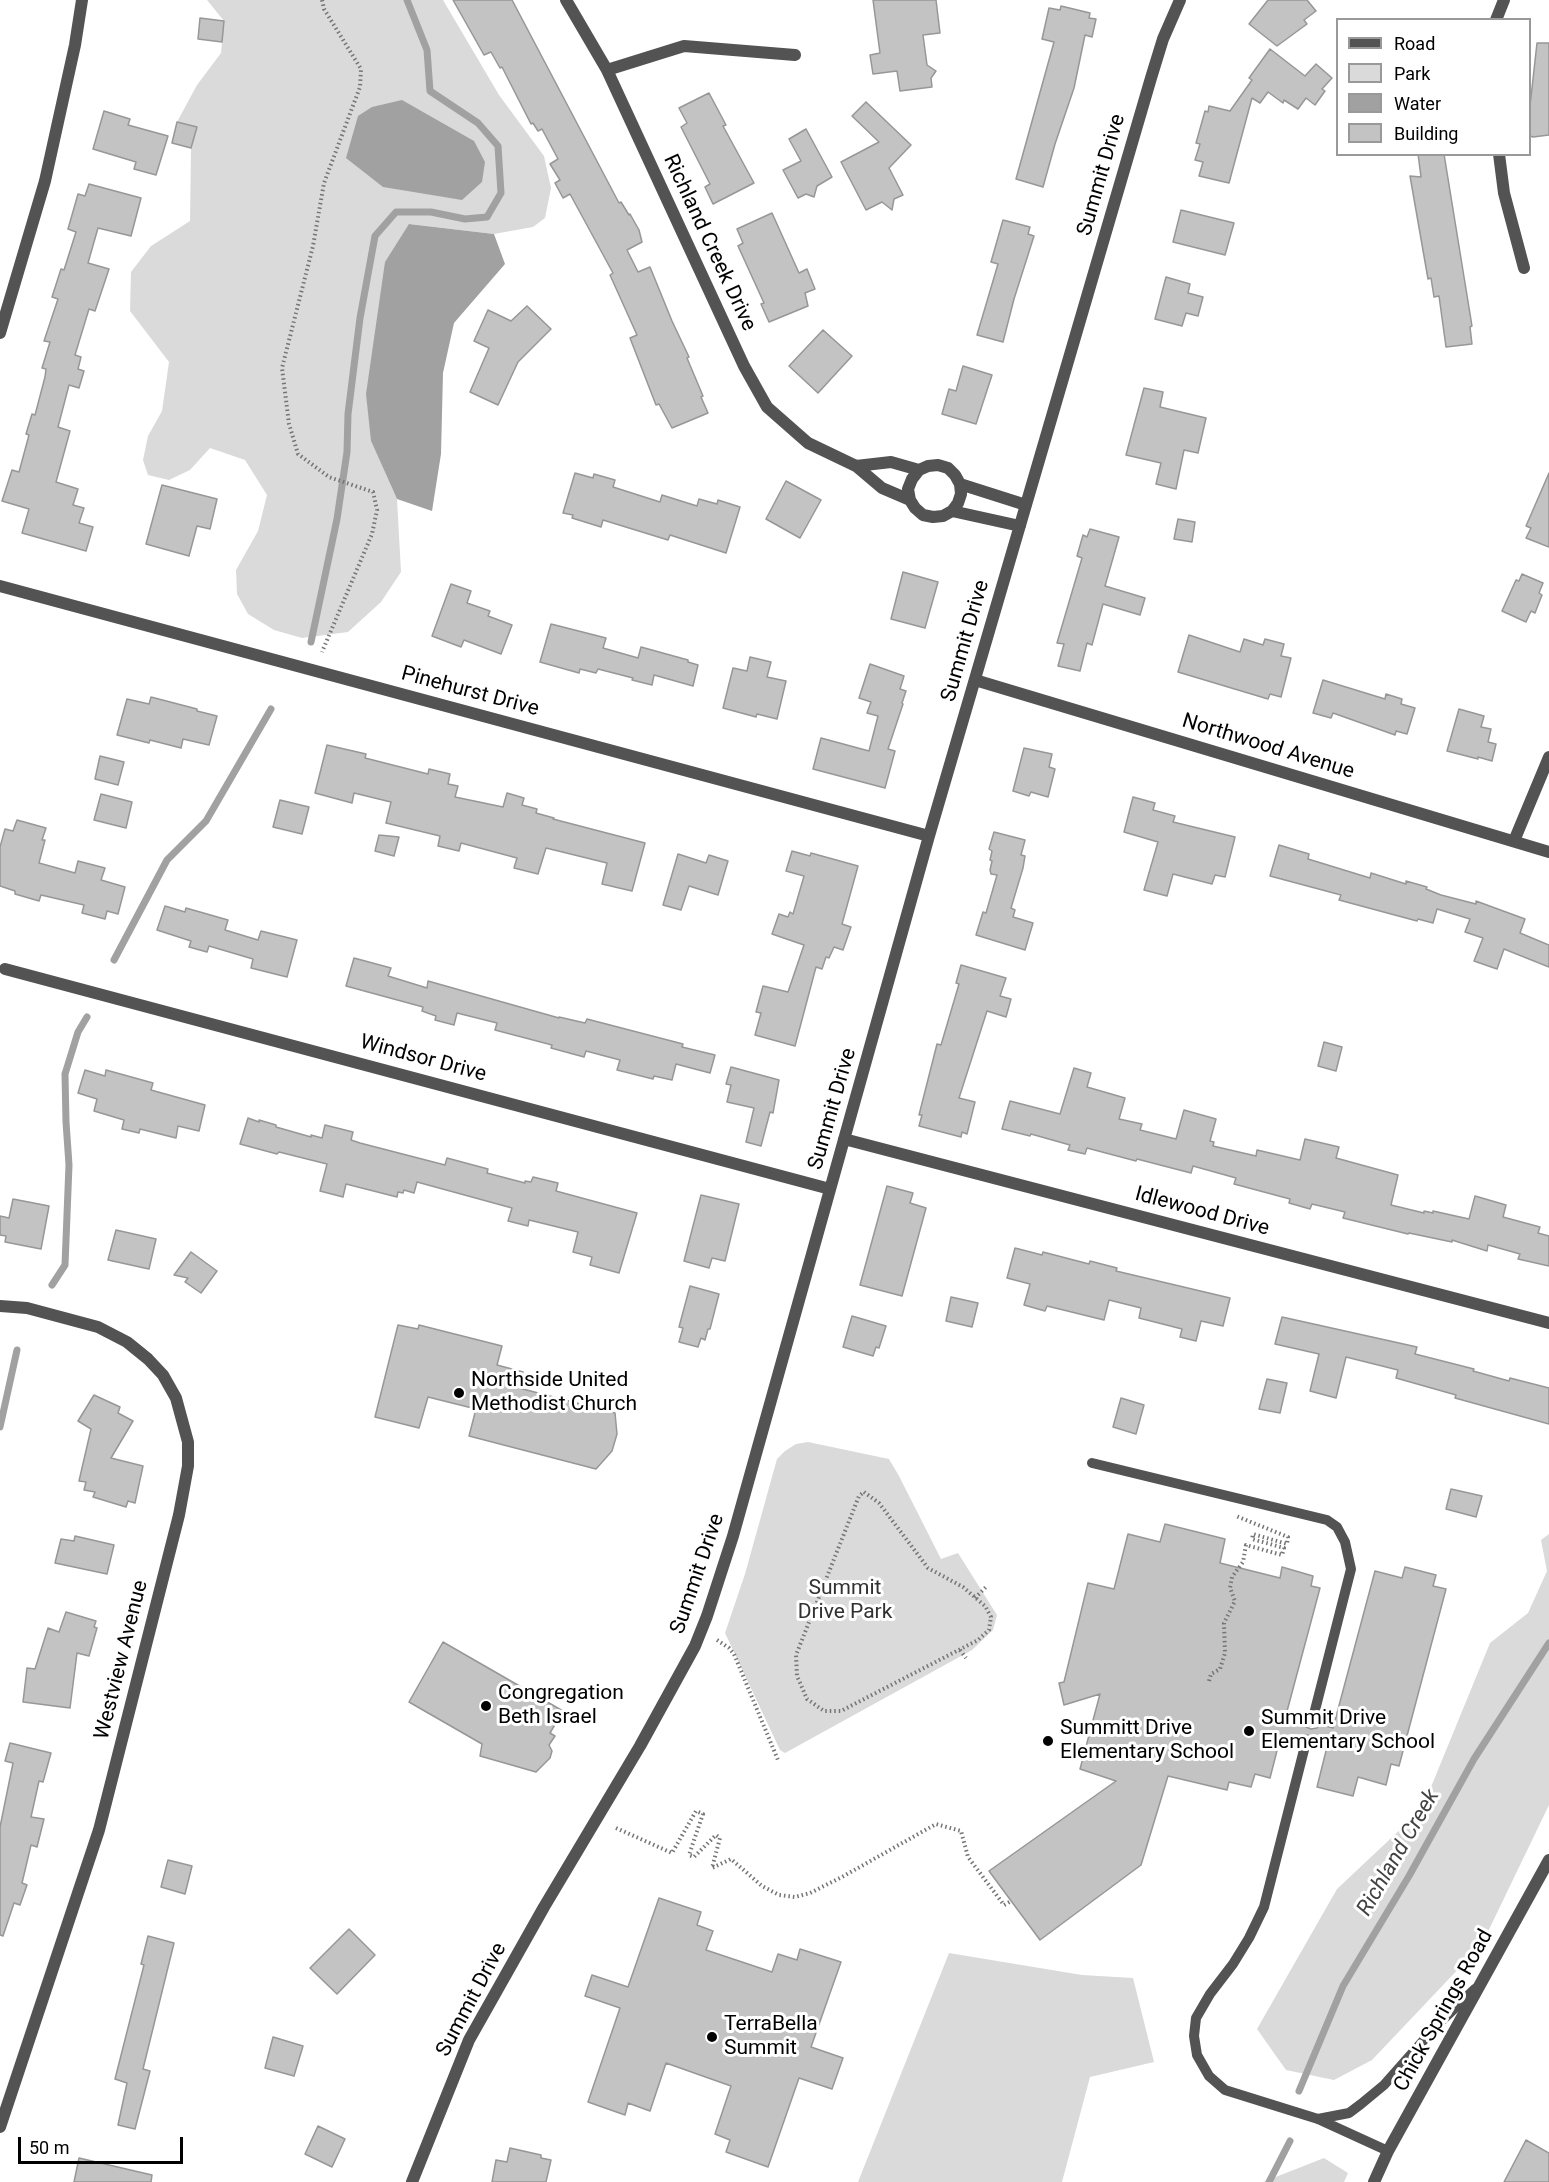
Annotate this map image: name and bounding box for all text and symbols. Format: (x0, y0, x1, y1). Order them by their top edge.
legend (1336, 18, 1531, 156)
text: Road (1394, 33, 1435, 54)
text: Park (1394, 63, 1430, 84)
text: Water (1394, 93, 1441, 114)
street label: Summit Drive (1073, 111, 1131, 239)
text: Building (1394, 123, 1458, 144)
street label: Richland Creek Drive (657, 151, 761, 335)
street label: Summit Drive (937, 577, 995, 705)
street label: Pinehurst Drive (398, 662, 542, 722)
street label: Northwood Avenue (1179, 709, 1357, 785)
street label: Windsor Drive (357, 1030, 489, 1088)
street label: Summit Drive (804, 1045, 862, 1173)
street label: Idlewood Drive (1132, 1182, 1272, 1242)
place label: Northside United Methodist Church (471, 1368, 637, 1418)
marker: Northside United Methodist Church (452, 1386, 466, 1400)
street label: Summit Drive (666, 1511, 730, 1637)
park label: Summit Drive Park (798, 1576, 892, 1626)
street label: Westview Avenue (90, 1578, 154, 1742)
place label: Congregation Beth Israel (498, 1681, 624, 1731)
marker: Congregation Beth Israel (479, 1699, 493, 1713)
place label: Summit Drive Elementary School (1261, 1706, 1435, 1756)
place label: Summitt Drive Elementary School (1060, 1716, 1234, 1766)
marker: Summit Drive Elementary School (1242, 1724, 1256, 1738)
marker: Summitt Drive Elementary School (1041, 1734, 1055, 1748)
water label: Richland Creek (1352, 1785, 1446, 1921)
street label: Chick Springs Road (1389, 1926, 1499, 2096)
street label: Summit Drive (431, 1939, 513, 2061)
place label: TerraBella Summit (724, 2012, 818, 2062)
marker: TerraBella Summit (705, 2030, 719, 2044)
scale bar (21, 2125, 186, 2163)
text: 50 m (29, 2137, 69, 2158)

